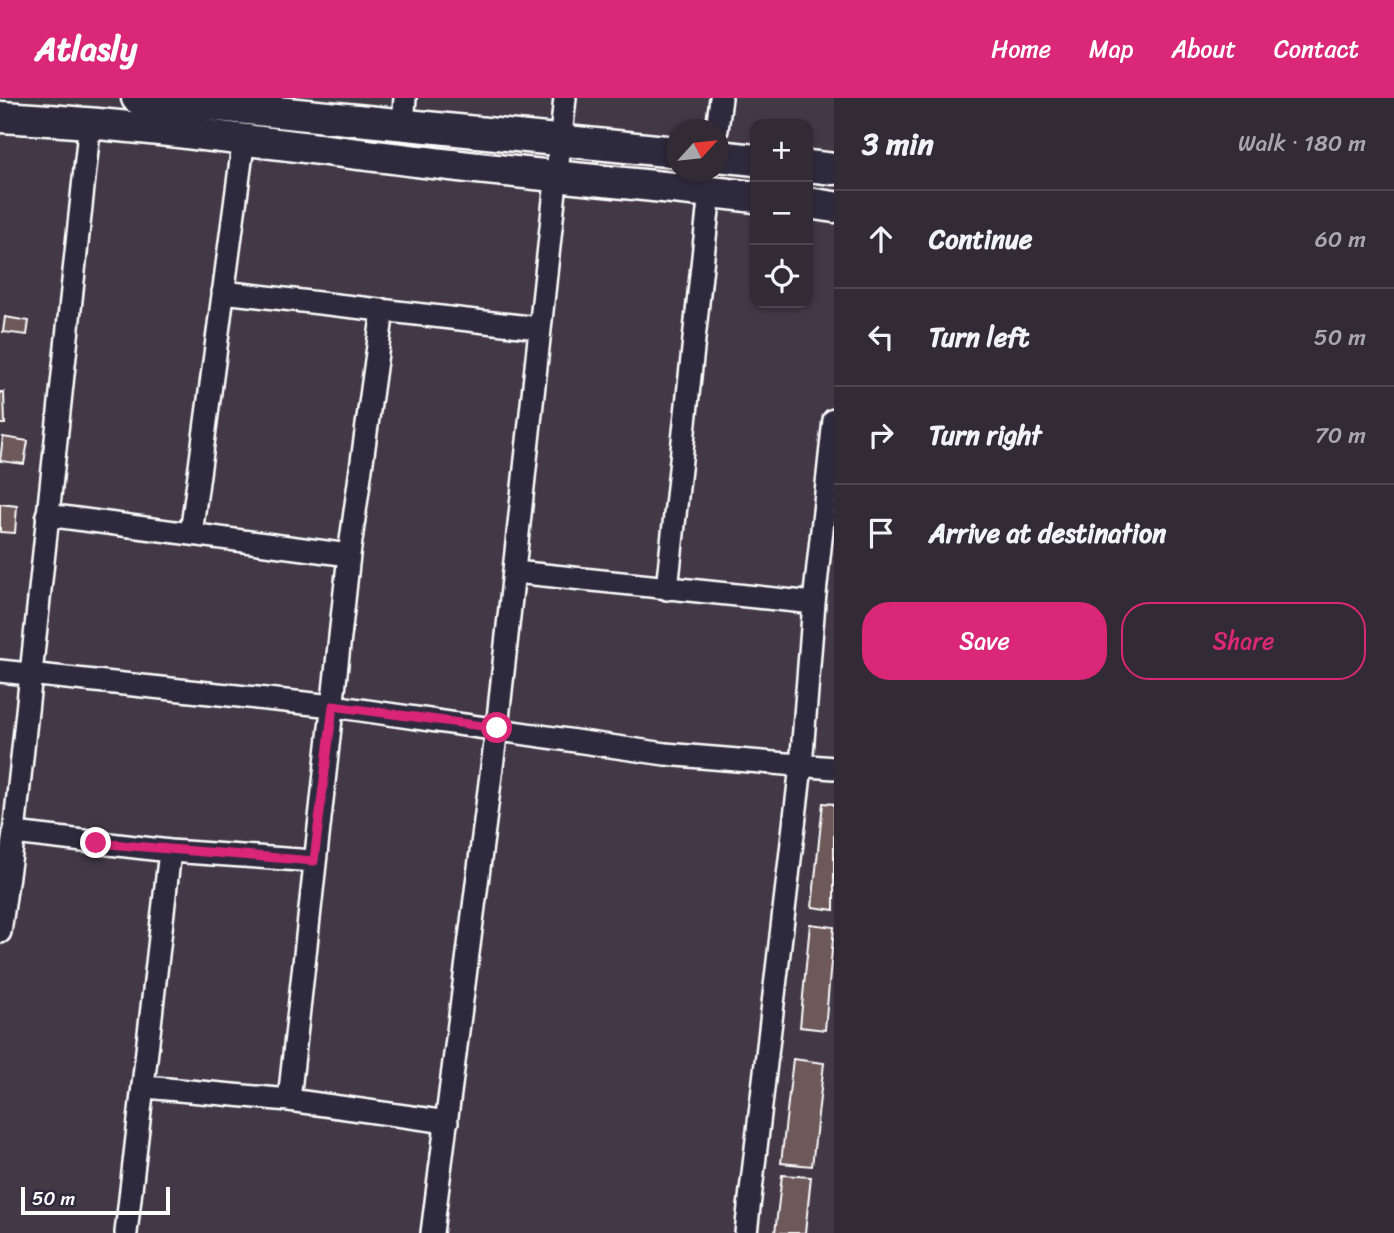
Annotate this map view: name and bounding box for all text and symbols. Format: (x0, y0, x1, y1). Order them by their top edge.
text: Atlasly (35, 20, 137, 78)
text: Home (991, 28, 1051, 70)
text: Map (1089, 28, 1133, 70)
text: About (1171, 28, 1236, 70)
text: Contact (1274, 28, 1359, 70)
text: 3 min (862, 117, 934, 171)
north arrow (666, 119, 729, 182)
map controls (750, 119, 813, 308)
button: + (750, 119, 813, 182)
text: Walk · 180 m (1238, 123, 1366, 164)
button: − (750, 182, 813, 245)
text: Continue (929, 216, 1032, 262)
text: 60 m (1315, 219, 1366, 260)
icon: ahead (862, 220, 900, 258)
button: locate (750, 245, 813, 308)
text: Turn left (929, 314, 1029, 360)
text: 50 m (1314, 317, 1366, 358)
icon: left (862, 318, 900, 356)
text: Turn right (929, 412, 1042, 458)
text: 70 m (1315, 415, 1366, 456)
icon: right (862, 416, 900, 454)
text: Arrive at destination (929, 510, 1166, 556)
icon: arrive (862, 514, 900, 552)
button: Save (862, 602, 1107, 680)
button: Share (1121, 602, 1366, 680)
route start (481, 712, 512, 743)
route end (80, 827, 111, 858)
text: 50 m (32, 1182, 75, 1215)
scale bar (21, 1184, 170, 1216)

